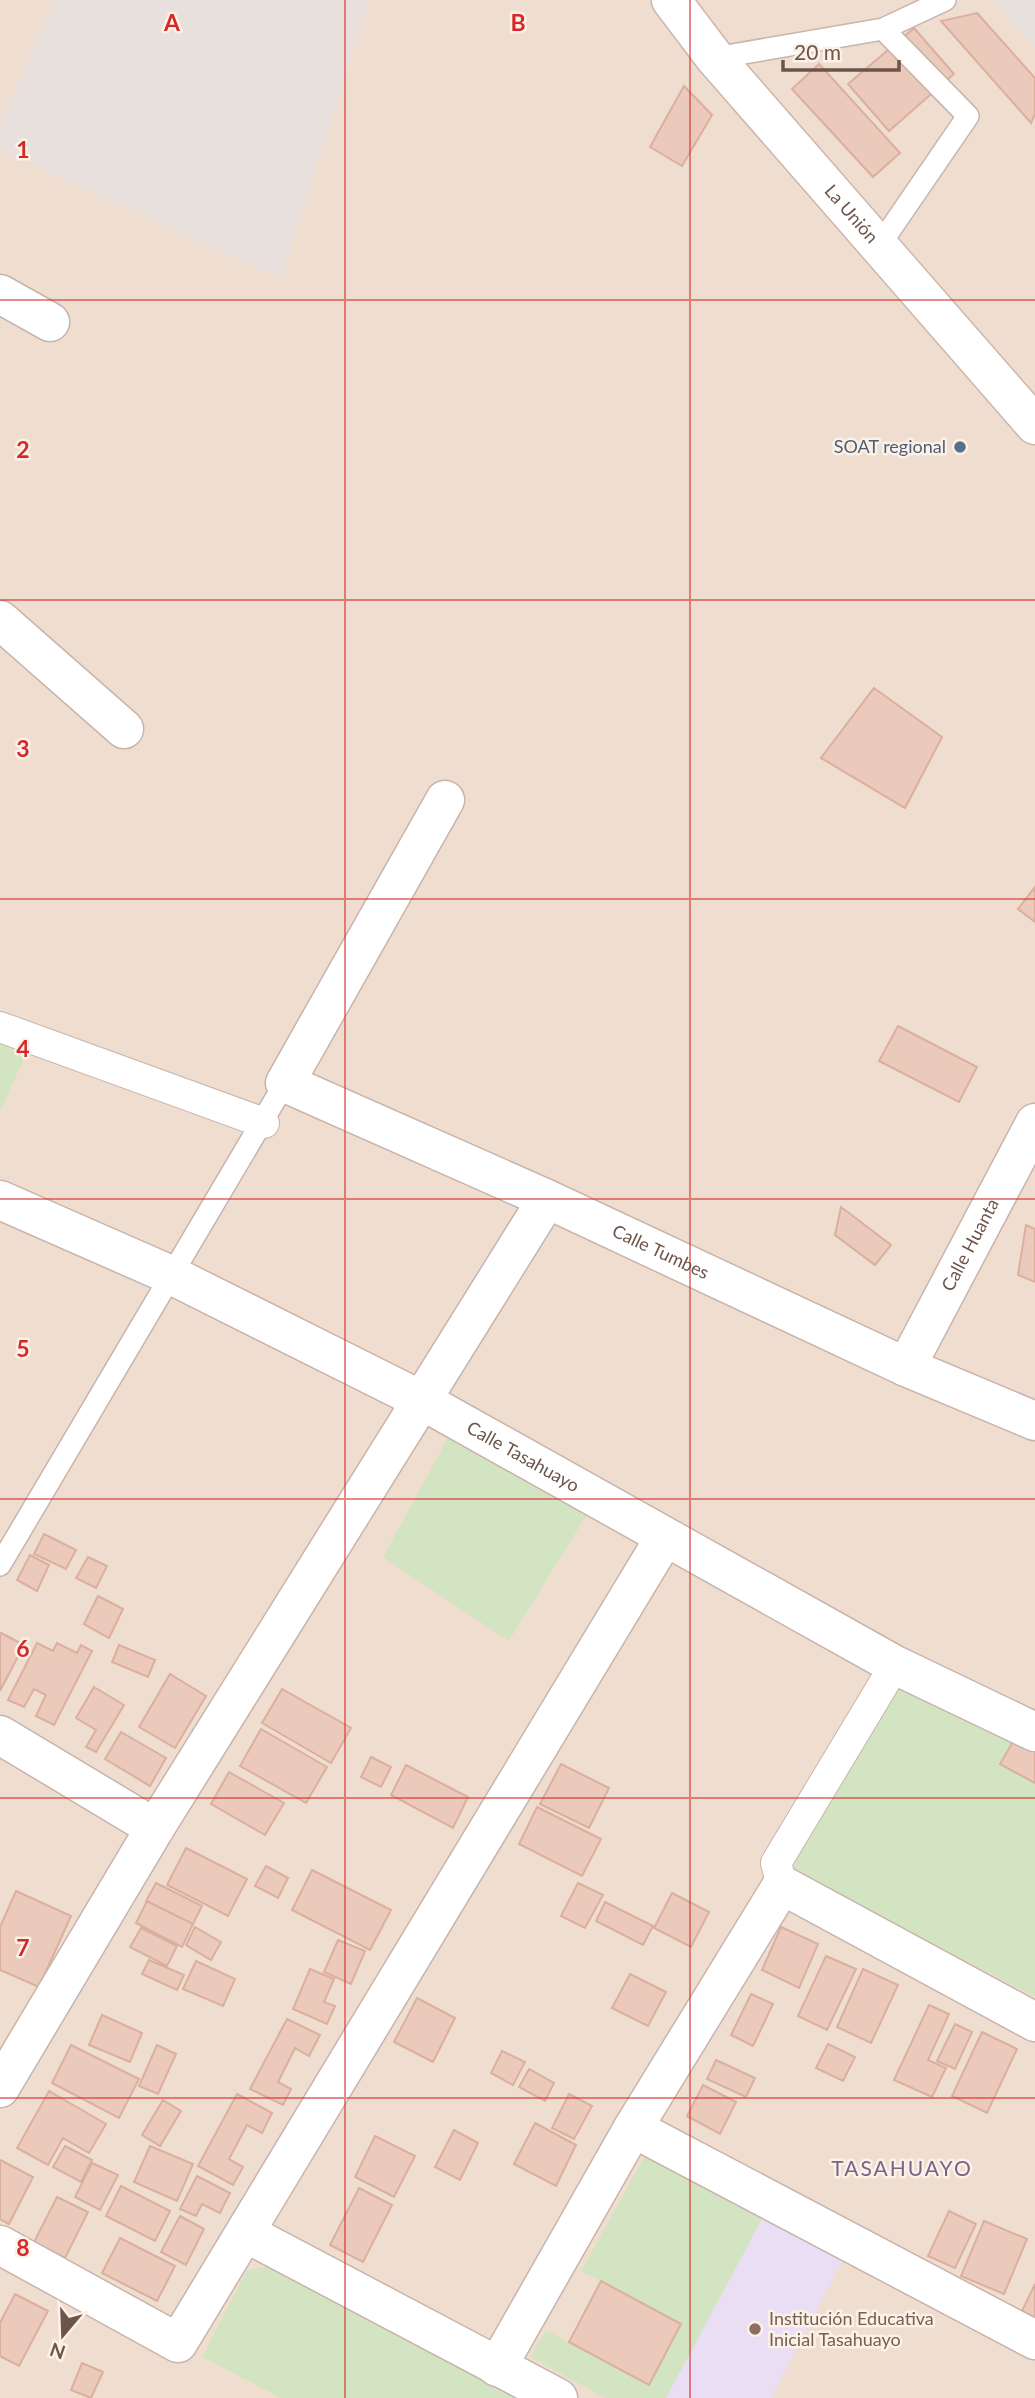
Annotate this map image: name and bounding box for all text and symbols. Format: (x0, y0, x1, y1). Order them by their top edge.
text: A (163, 8, 181, 36)
text: B (510, 8, 526, 36)
scale bar (783, 28, 898, 72)
text: 20 m (794, 39, 841, 64)
text: 1 (16, 135, 30, 163)
street label: La Unión (820, 180, 883, 247)
text: 2 (16, 435, 30, 463)
place label: SOAT regional (834, 435, 946, 457)
marker: SOAT regional (952, 439, 968, 455)
text: 3 (16, 734, 30, 762)
text: 4 (16, 1034, 30, 1062)
street label: Calle Huanta (936, 1195, 1003, 1295)
street label: Calle Tumbes (609, 1219, 713, 1283)
text: 5 (16, 1334, 30, 1362)
street label: Calle Tasahuayo (463, 1416, 584, 1496)
text: 6 (16, 1634, 30, 1662)
text: 7 (16, 1933, 30, 1961)
district label: TASAHUAYO (831, 2155, 973, 2180)
text: 8 (16, 2233, 30, 2261)
north arrow (28, 2300, 98, 2370)
place label: Institución Educativa Inicial Tasahuayo (769, 2307, 934, 2350)
marker: Institución Educativa Inicial Tasahuayo (747, 2321, 763, 2337)
text: N (47, 2338, 68, 2365)

